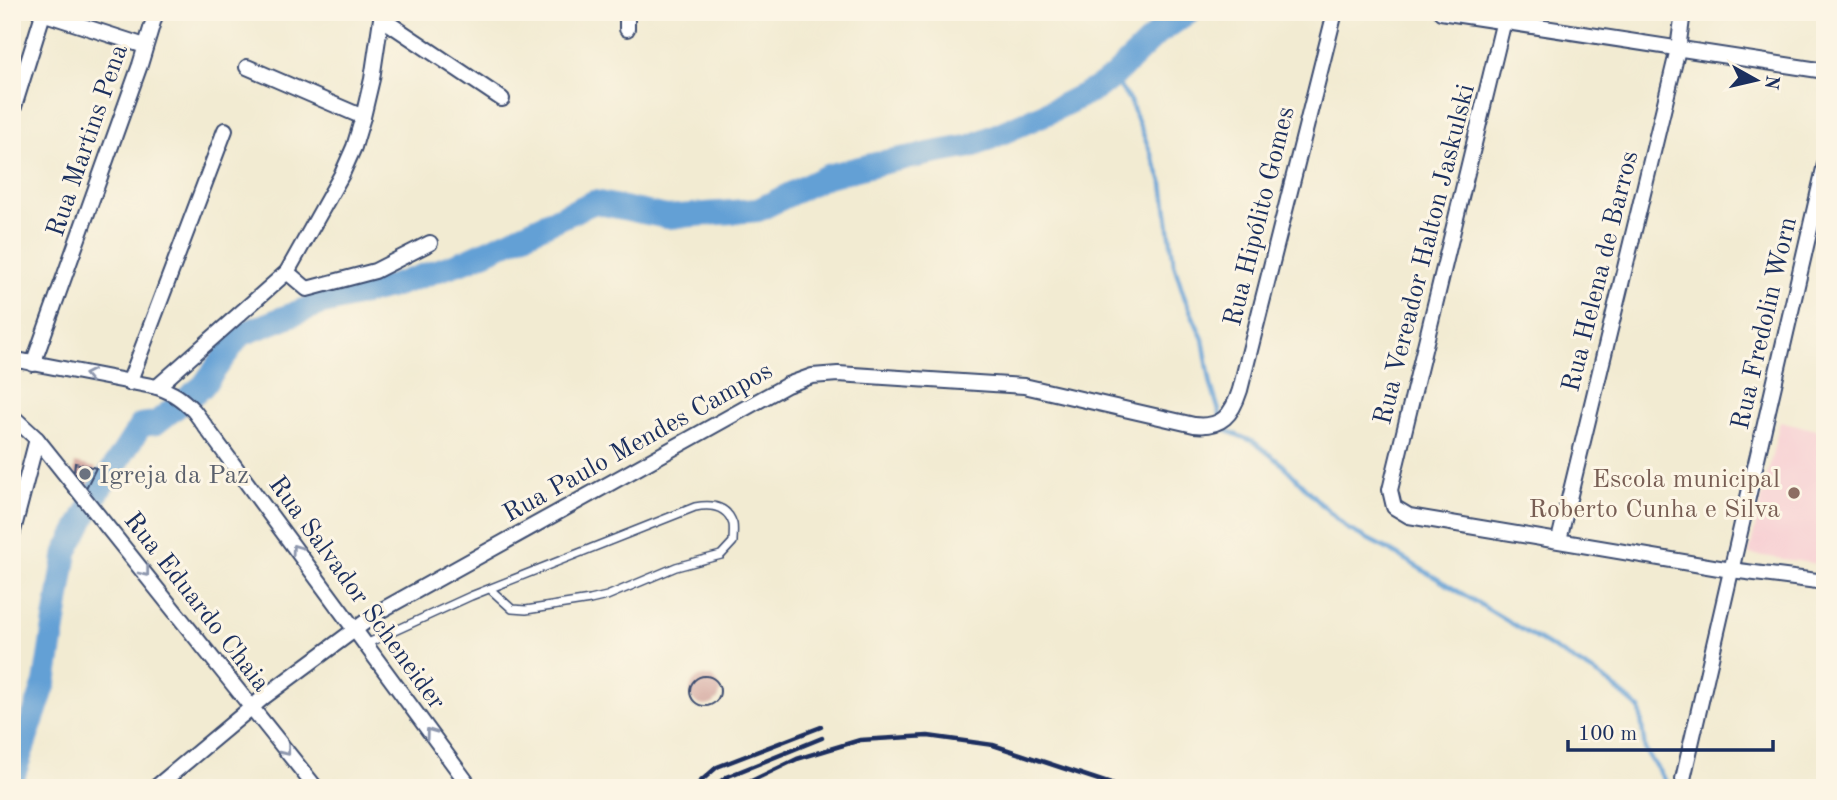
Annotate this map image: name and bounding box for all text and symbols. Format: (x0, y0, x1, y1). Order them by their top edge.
street label: Rua Martins Pena (43, 41, 133, 240)
north arrow (1722, 46, 1792, 116)
text: N (1760, 74, 1781, 91)
street label: Rua Vereador Halton Jaskulski (1370, 81, 1480, 427)
street label: Rua Hipólito Gomes (1220, 104, 1300, 329)
street label: Rua Helena de Barros (1558, 148, 1643, 395)
street label: Rua Fredolin Worn (1728, 215, 1802, 432)
street label: Rua Paulo Mendes Campos (499, 358, 777, 528)
one-way arrow (83, 368, 95, 383)
place label: Igreja da Paz (99, 463, 249, 489)
marker: Igreja da Paz (77, 466, 93, 482)
place label: Escola municipal Roberto Cunha e Silva (1528, 467, 1780, 523)
street label: Rua Salvador Scheneider (263, 472, 450, 715)
marker: Escola municipal Roberto Cunha e Silva (1786, 485, 1802, 501)
street label: Rua Eduardo Chaia (119, 508, 274, 697)
one-way arrow (292, 544, 304, 557)
one-way arrow (136, 565, 149, 577)
scale bar (1568, 709, 1772, 753)
text: 100 m (1578, 724, 1637, 745)
one-way arrow (426, 728, 439, 741)
one-way arrow (278, 742, 290, 755)

